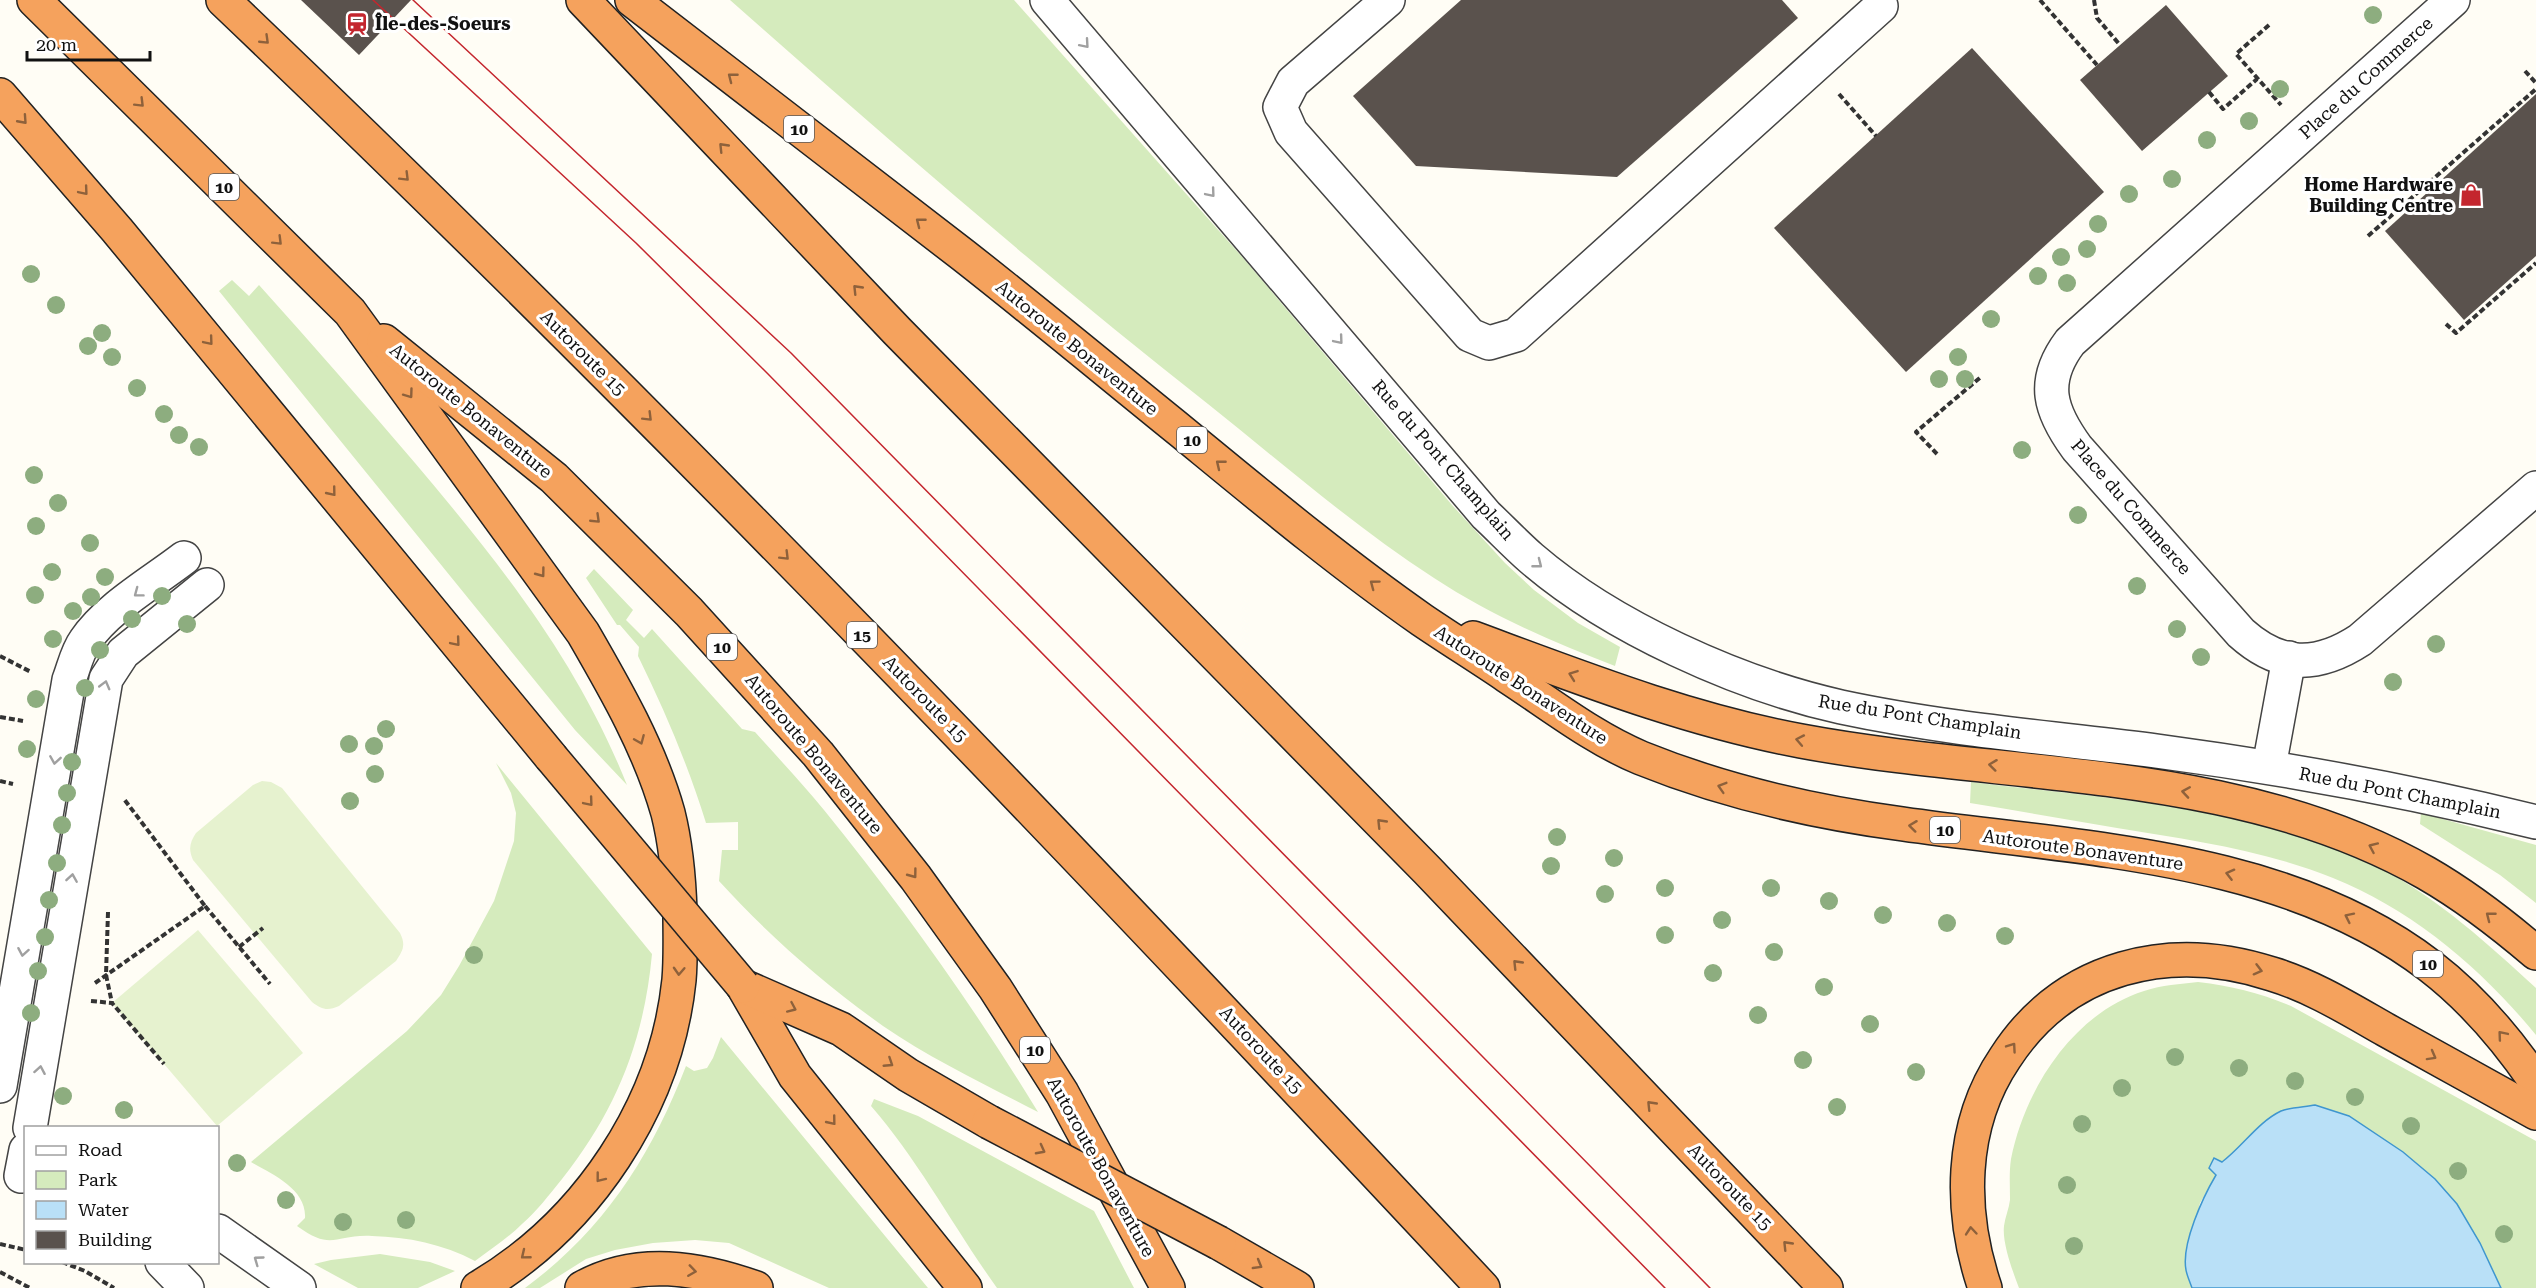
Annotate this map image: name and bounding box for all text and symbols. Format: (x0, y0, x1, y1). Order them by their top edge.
station icon: Île-des-Soeurs (344, 11, 370, 37)
place label: Île-des-Soeurs (375, 12, 511, 34)
street label: Place du Commerce (2295, 12, 2437, 143)
scale bar (27, 24, 150, 62)
one-way arrow (258, 33, 269, 44)
text: 20 m (36, 34, 77, 55)
one-way arrow (1078, 37, 1089, 48)
one-way arrow (728, 74, 739, 85)
one-way arrow (133, 97, 144, 107)
one-way arrow (16, 113, 27, 124)
road number: 10 (784, 116, 814, 142)
one-way arrow (719, 144, 730, 154)
one-way arrow (397, 169, 408, 180)
road number: 10 (209, 174, 239, 200)
place label: Home Hardware Building Centre (2304, 174, 2453, 216)
shop icon: Home Hardware Building Centre (2458, 182, 2484, 208)
one-way arrow (77, 184, 88, 195)
one-way arrow (1204, 186, 1215, 197)
one-way arrow (916, 218, 927, 229)
one-way arrow (272, 234, 282, 245)
street label: Autoroute Bonaventure (992, 276, 1163, 420)
one-way arrow (853, 285, 864, 295)
street label: Autoroute 15 (536, 306, 630, 400)
one-way arrow (1332, 333, 1343, 344)
one-way arrow (201, 334, 212, 345)
street label: Autoroute Bonaventure (386, 339, 557, 483)
street label: Rue du Pont Champlain (1368, 375, 1519, 544)
one-way arrow (402, 387, 413, 398)
one-way arrow (640, 410, 651, 421)
road number: 10 (1177, 427, 1207, 453)
street label: Place du Commerce (2067, 435, 2196, 579)
one-way arrow (1216, 460, 1227, 471)
one-way arrow (325, 485, 336, 496)
one-way arrow (589, 512, 599, 523)
one-way arrow (777, 548, 788, 559)
one-way arrow (1532, 556, 1543, 567)
one-way arrow (533, 566, 544, 577)
one-way arrow (1369, 580, 1380, 591)
one-way arrow (133, 586, 144, 597)
street label: Autoroute Bonaventure (1431, 621, 1612, 749)
road number: 15 (847, 622, 877, 648)
road number: 10 (707, 634, 737, 660)
one-way arrow (449, 636, 460, 647)
street label: Autoroute 15 (879, 651, 972, 746)
street label: Autoroute Bonaventure (741, 669, 888, 838)
one-way arrow (1568, 670, 1579, 682)
one-way arrow (98, 681, 110, 691)
street label: Rue du Pont Champlain (1817, 690, 2024, 743)
one-way arrow (633, 734, 645, 745)
one-way arrow (1795, 734, 1805, 747)
one-way arrow (49, 755, 62, 765)
one-way arrow (1988, 759, 1998, 772)
street label: Rue du Pont Champlain (2297, 763, 2503, 822)
one-way arrow (1717, 782, 1728, 794)
one-way arrow (2181, 786, 2191, 799)
one-way arrow (582, 795, 593, 806)
road number: 10 (1930, 817, 1960, 843)
one-way arrow (1378, 820, 1389, 831)
one-way arrow (1908, 820, 1918, 832)
street label: Autoroute Bonaventure (1981, 825, 2185, 874)
one-way arrow (2368, 842, 2379, 854)
one-way arrow (906, 867, 917, 878)
one-way arrow (2225, 869, 2235, 882)
one-way arrow (65, 873, 78, 883)
one-way arrow (2344, 912, 2355, 924)
one-way arrow (2486, 912, 2497, 923)
one-way arrow (17, 948, 29, 957)
road number: 10 (2413, 951, 2443, 977)
one-way arrow (1513, 960, 1524, 971)
one-way arrow (2253, 962, 2263, 975)
one-way arrow (673, 967, 686, 976)
one-way arrow (786, 1001, 797, 1013)
street label: Autoroute 15 (1216, 1002, 1307, 1098)
one-way arrow (2498, 1031, 2509, 1042)
road number: 10 (1020, 1037, 1050, 1063)
one-way arrow (2005, 1042, 2016, 1053)
one-way arrow (2426, 1048, 2436, 1060)
one-way arrow (883, 1055, 893, 1067)
one-way arrow (33, 1065, 46, 1075)
street label: Autoroute Bonaventure (1043, 1073, 1160, 1260)
one-way arrow (1647, 1101, 1658, 1112)
one-way arrow (824, 1115, 835, 1126)
legend (24, 1126, 219, 1264)
text: Road (78, 1139, 123, 1160)
street label: Autoroute 15 (1684, 1139, 1777, 1234)
one-way arrow (1034, 1142, 1045, 1154)
text: Park (78, 1169, 118, 1190)
one-way arrow (596, 1171, 607, 1182)
text: Water (78, 1199, 129, 1220)
one-way arrow (1965, 1227, 1978, 1236)
text: Building (78, 1229, 152, 1250)
one-way arrow (1783, 1242, 1794, 1253)
one-way arrow (521, 1248, 532, 1259)
one-way arrow (253, 1256, 264, 1267)
one-way arrow (1252, 1258, 1263, 1270)
one-way arrow (688, 1264, 697, 1277)

